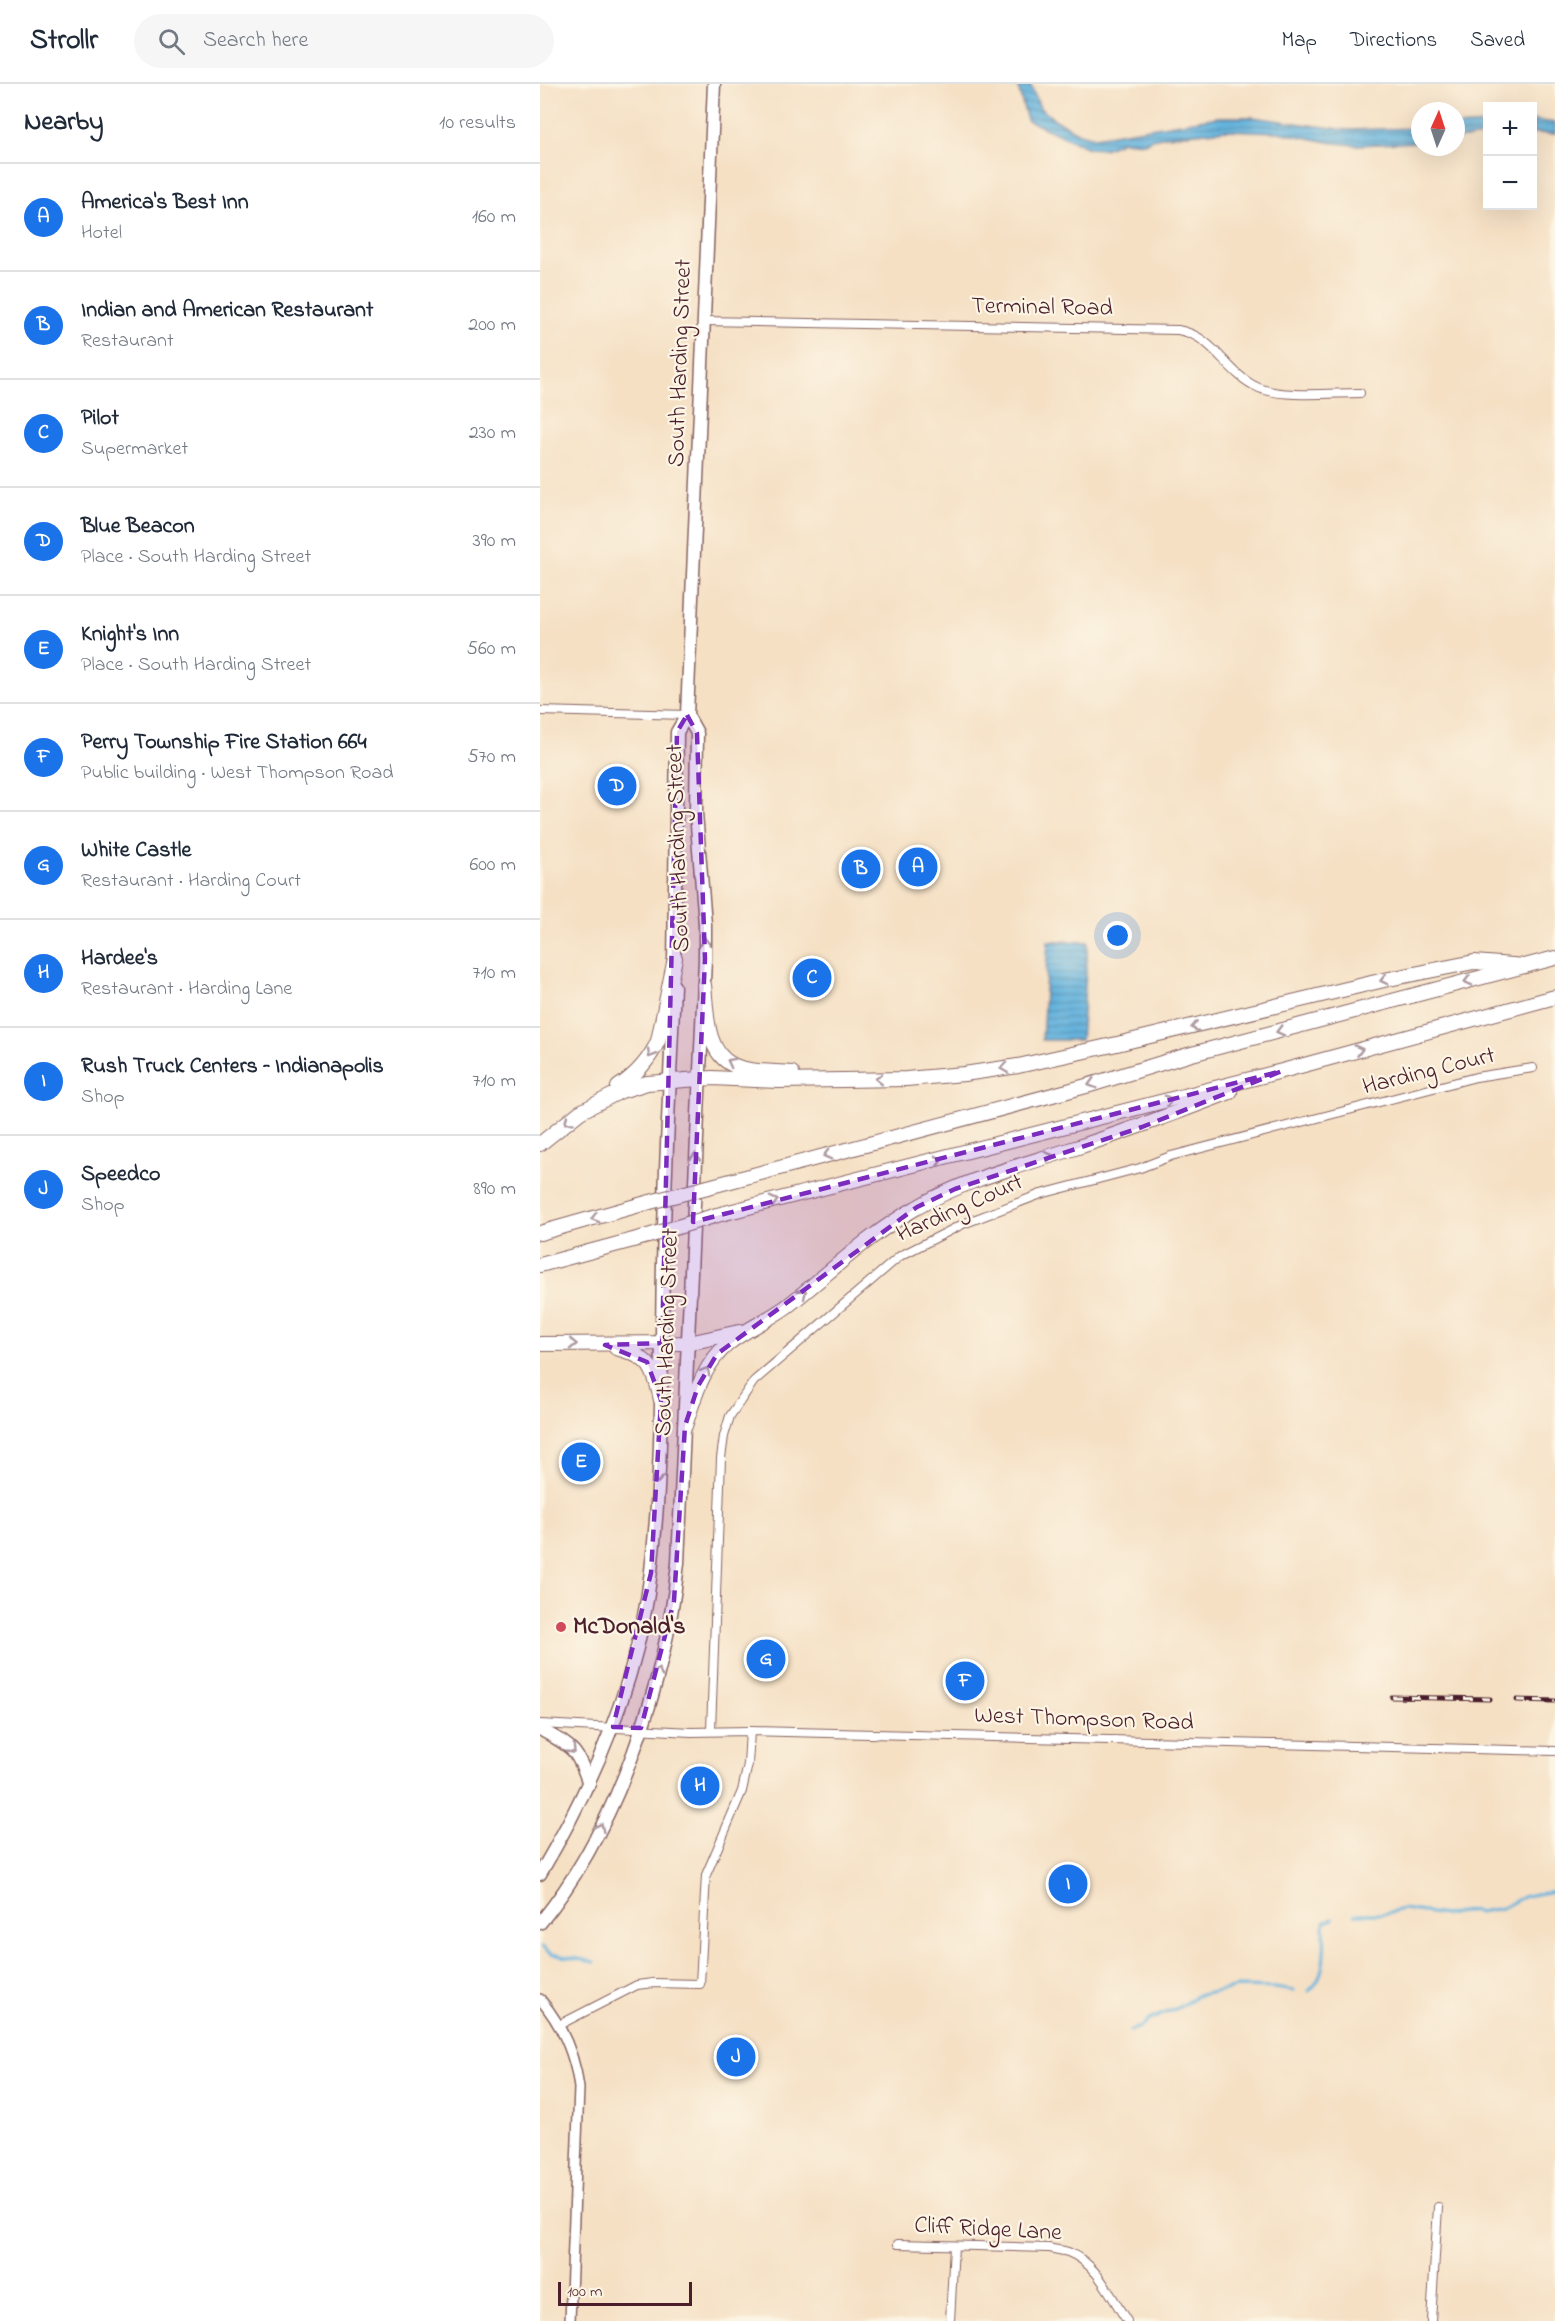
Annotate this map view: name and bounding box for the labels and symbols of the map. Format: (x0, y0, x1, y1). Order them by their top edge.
north arrow (1411, 102, 1465, 156)
street label: South Harding Street (660, 258, 702, 468)
street label: Terminal Road (971, 289, 1114, 327)
street label: South Harding Street (658, 743, 700, 953)
pin: D (598, 764, 637, 808)
pin: A (898, 844, 938, 890)
pin: B (842, 846, 880, 892)
your location (1103, 921, 1132, 950)
one-way arrow (699, 938, 711, 947)
pin: C (792, 956, 832, 1000)
one-way arrow (1379, 973, 1389, 986)
one-way arrow (1463, 973, 1473, 986)
one-way arrow (1190, 1019, 1200, 1032)
one-way arrow (1275, 1024, 1286, 1036)
street label: Harding Court (1359, 1039, 1499, 1105)
one-way arrow (1353, 1045, 1364, 1057)
one-way arrow (646, 1048, 658, 1058)
one-way arrow (727, 1058, 738, 1070)
one-way arrow (1000, 1062, 1009, 1074)
one-way arrow (874, 1073, 883, 1085)
one-way arrow (1087, 1077, 1098, 1089)
one-way arrow (1163, 1094, 1173, 1107)
one-way arrow (564, 1113, 575, 1124)
one-way arrow (822, 1148, 832, 1161)
one-way arrow (1043, 1151, 1054, 1164)
one-way arrow (689, 1153, 702, 1162)
one-way arrow (934, 1154, 944, 1167)
street label: Harding Court (891, 1165, 1029, 1253)
one-way arrow (769, 1196, 779, 1209)
one-way arrow (590, 1210, 600, 1223)
street label: South Harding Street (647, 1227, 689, 1437)
one-way arrow (796, 1290, 807, 1301)
one-way arrow (568, 1338, 577, 1351)
one-way arrow (699, 1367, 710, 1377)
pin: E (562, 1440, 600, 1484)
one-way arrow (652, 1475, 664, 1484)
place label: McDonald's (573, 1610, 685, 1645)
marker: McDonald's (554, 1620, 568, 1634)
pin: G (746, 1636, 786, 1682)
pin: F (946, 1658, 984, 1704)
one-way arrow (651, 1667, 663, 1678)
street label: West Thompson Road (974, 1699, 1195, 1741)
one-way arrow (565, 1743, 576, 1754)
pin: H (680, 1764, 720, 1808)
one-way arrow (592, 1823, 604, 1834)
pin: I (1048, 1862, 1088, 1906)
pin: J (716, 2034, 756, 2080)
street label: Cliff Ridge Lane (913, 2209, 1063, 2251)
scale bar (558, 2279, 692, 2306)

